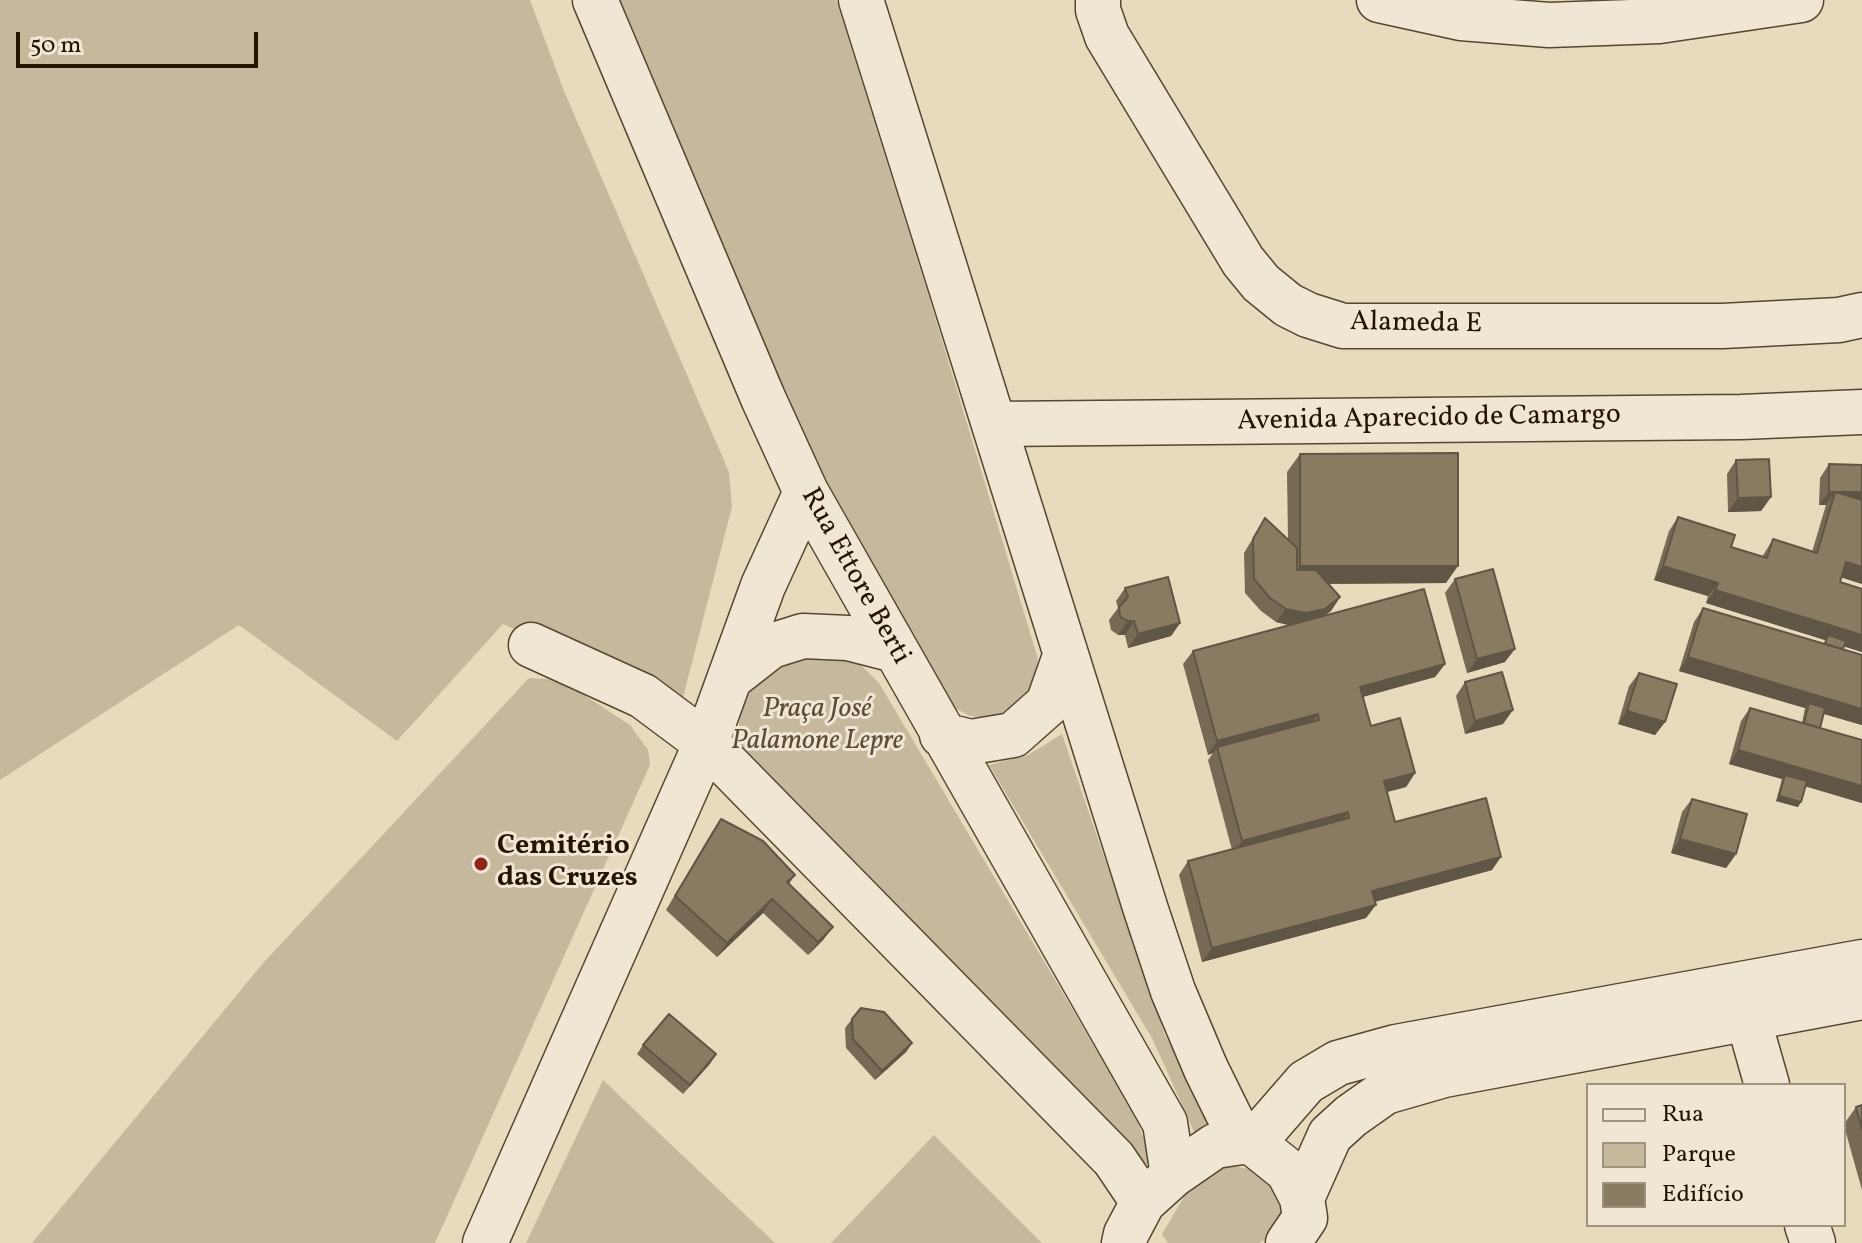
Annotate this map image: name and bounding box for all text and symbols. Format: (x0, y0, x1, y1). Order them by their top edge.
scale bar (20, 16, 262, 66)
text: 50 m (30, 29, 82, 63)
street label: Alameda E (1350, 307, 1482, 343)
street label: Avenida Aparecido de Camargo (1237, 400, 1621, 440)
street label: Rua Ettore Berti (792, 483, 916, 671)
park label: Praça José Palamone Lepre (731, 694, 903, 760)
place label: Cemitério das Cruzes (497, 831, 638, 897)
marker: Cemitério das Cruzes (472, 855, 490, 873)
legend (1586, 1083, 1846, 1227)
text: Rua (1662, 1098, 1704, 1132)
text: Parque (1662, 1138, 1736, 1172)
text: Edifício (1662, 1178, 1744, 1212)

